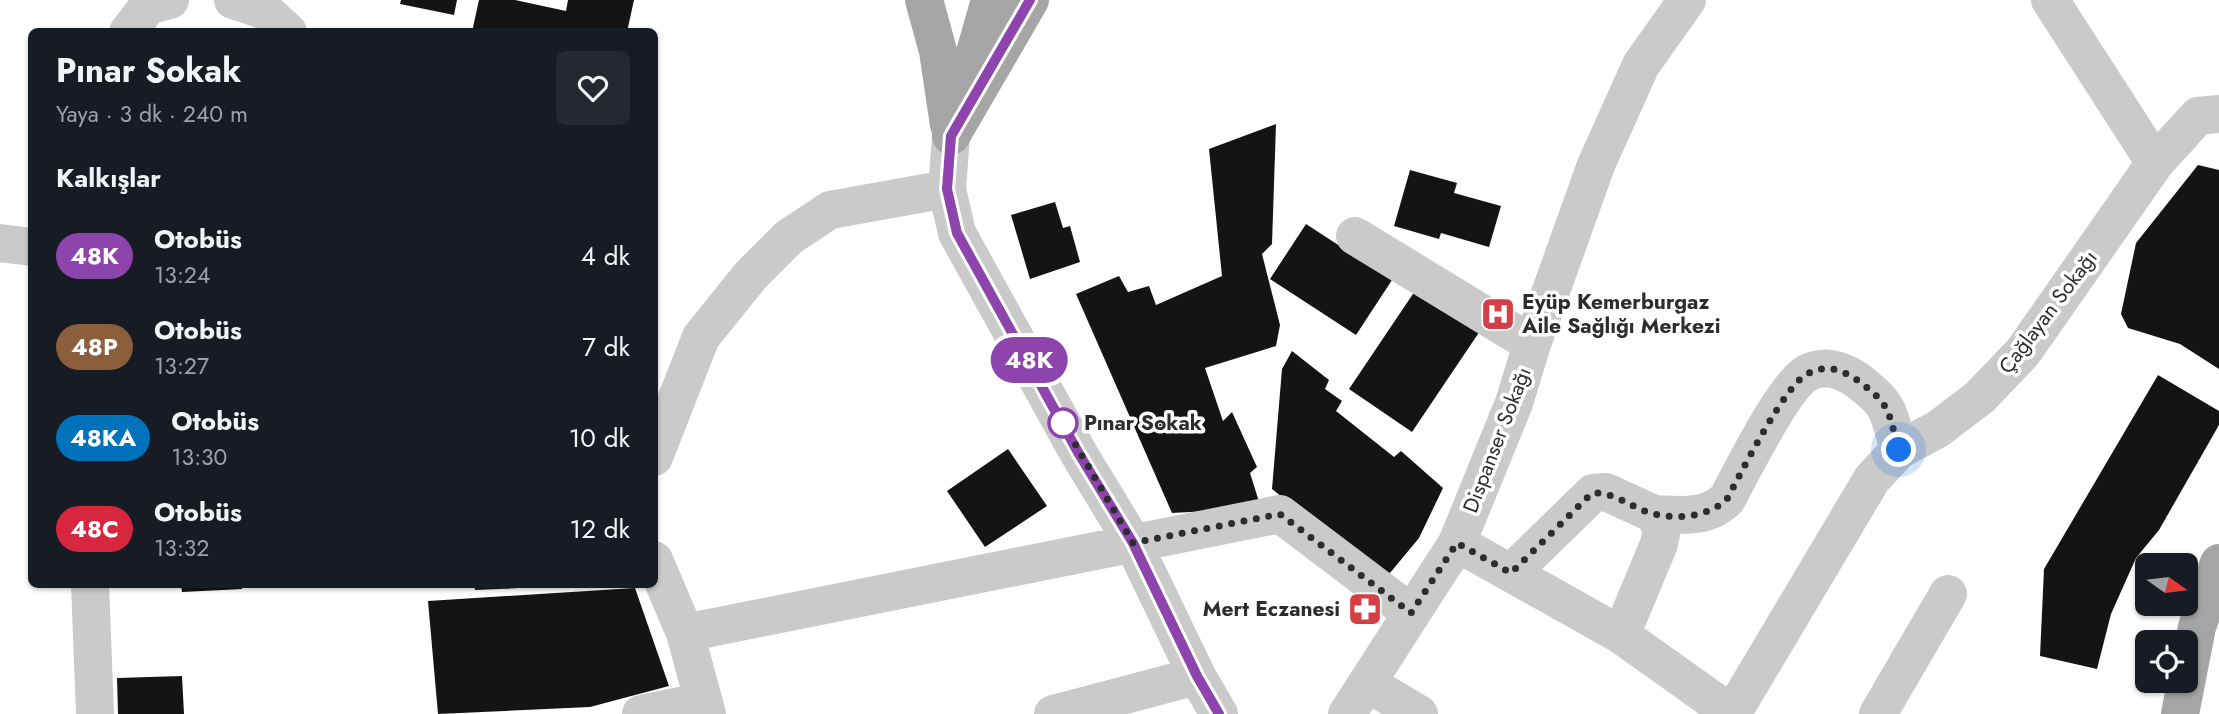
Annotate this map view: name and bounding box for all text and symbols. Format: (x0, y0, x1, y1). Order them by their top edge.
text: Pınar Sokak (56, 47, 241, 94)
button: heart (556, 51, 630, 125)
text: Yaya · 3 dk · 240 m (56, 97, 248, 131)
text: Kalkışlar (56, 159, 161, 197)
text: Otobüs (154, 220, 242, 258)
text: 4 dk (581, 237, 630, 275)
text: 48K (70, 238, 119, 273)
street label: Çağlayan Sokağı (1992, 244, 2104, 380)
text: 13:24 (154, 258, 210, 292)
place label: Eyüp Kemerburgaz Aile Sağlığı Merkezi (1521, 287, 1721, 341)
hospital icon: Eyüp Kemerburgaz Aile Sağlığı Merkezi (1479, 295, 1517, 333)
text: Otobüs (154, 311, 242, 349)
text: 7 dk (582, 328, 630, 366)
text: 48P (71, 329, 118, 364)
line badge: 48K (989, 337, 1069, 383)
text: 48K (1005, 342, 1053, 377)
text: 13:27 (154, 349, 209, 383)
street label: Dispanser Sokağı (1455, 363, 1539, 517)
text: Otobüs (171, 402, 259, 440)
marker: Pınar Sokak (1048, 408, 1078, 438)
place label: Pınar Sokak (1084, 408, 1202, 438)
text: 10 dk (569, 419, 630, 457)
text: 48KA (70, 420, 136, 455)
your location (1881, 432, 1916, 467)
text: 13:30 (171, 440, 227, 474)
text: Otobüs (154, 493, 242, 531)
text: 12 dk (569, 510, 630, 548)
text: 48C (70, 511, 119, 546)
text: 13:32 (154, 531, 209, 565)
north arrow (2135, 553, 2198, 616)
map controls (2135, 553, 2198, 693)
pharmacy icon: Mert Eczanesi (1346, 590, 1384, 628)
place label: Mert Eczanesi (1203, 594, 1340, 624)
button: locate (2135, 630, 2198, 693)

